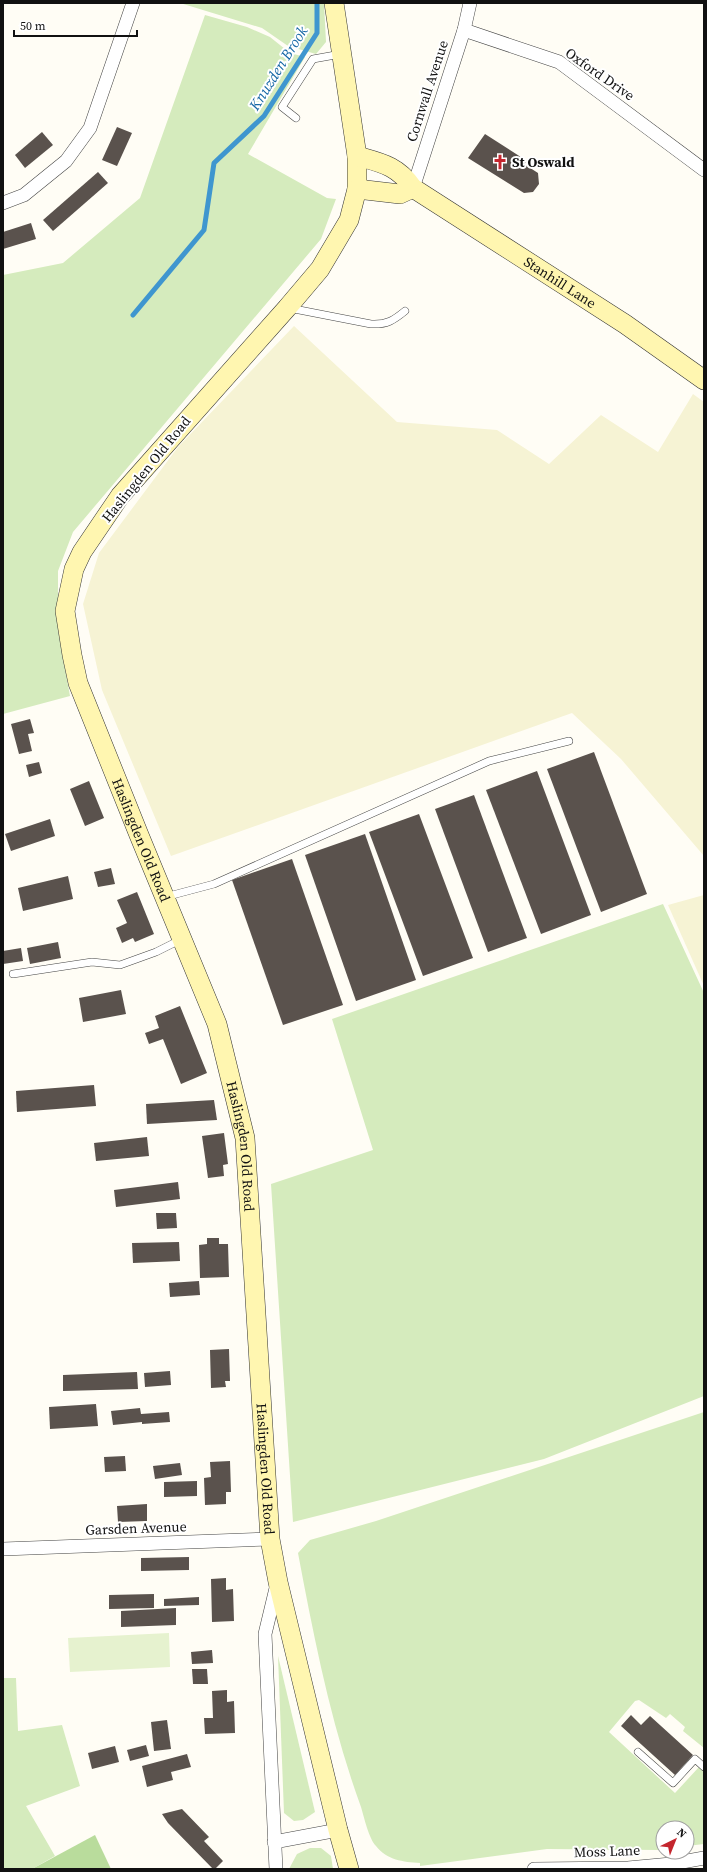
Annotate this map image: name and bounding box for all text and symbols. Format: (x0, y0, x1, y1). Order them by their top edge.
scale bar (14, 12, 137, 38)
text: 50 m (20, 18, 46, 34)
water label: Knuzden Brook (243, 21, 313, 115)
street label: Cornwall Avenue (401, 38, 453, 144)
street label: Oxford Drive (561, 43, 639, 105)
place label: St Oswald (512, 152, 575, 172)
church icon: St Oswald (491, 153, 509, 171)
street label: Stanhill Lane (520, 252, 600, 313)
street label: Haslingden Old Road (97, 412, 195, 526)
street label: Haslingden Old Road (107, 775, 175, 905)
street label: Haslingden Old Road (221, 1079, 260, 1212)
street label: Haslingden Old Road (252, 1403, 280, 1535)
street label: Garsden Avenue (85, 1516, 187, 1540)
north arrow (655, 1820, 695, 1860)
text: N (673, 1825, 690, 1841)
street label: Moss Lane (573, 1840, 641, 1862)

